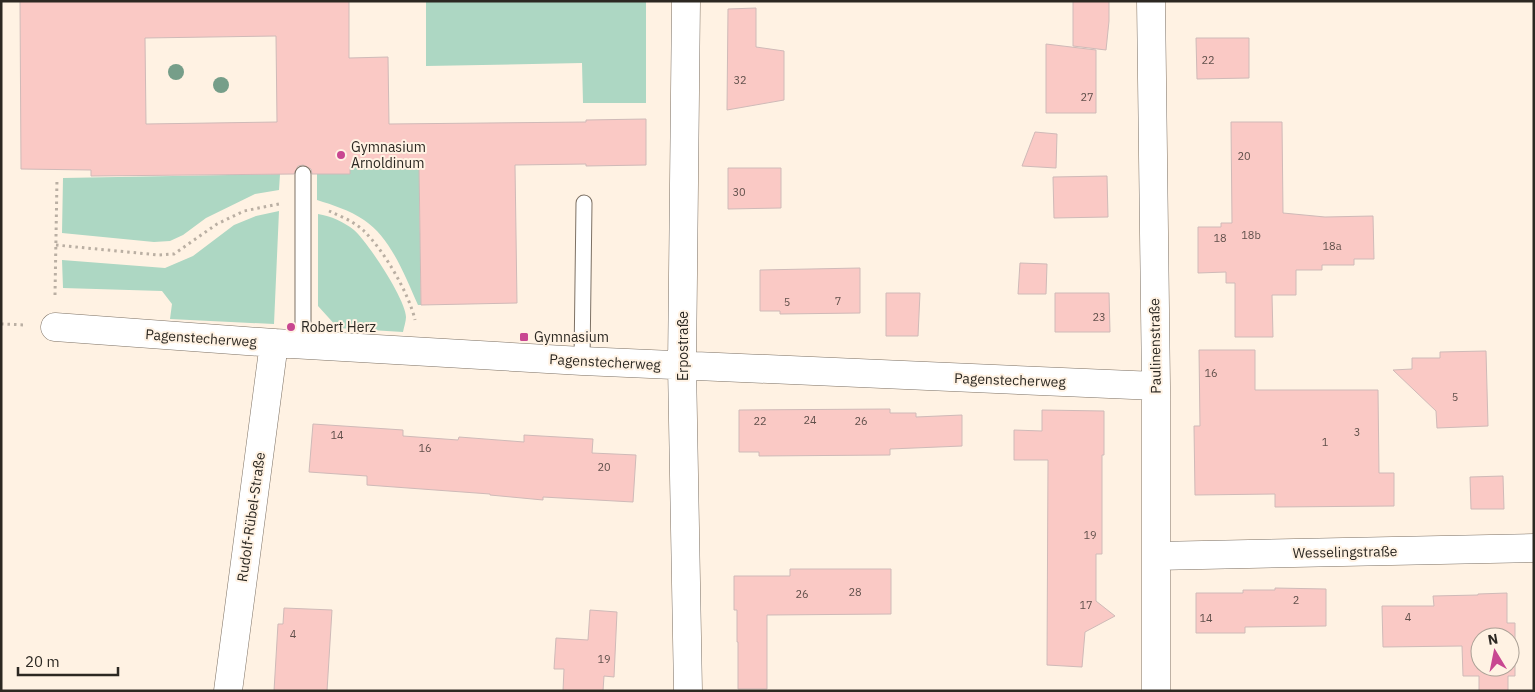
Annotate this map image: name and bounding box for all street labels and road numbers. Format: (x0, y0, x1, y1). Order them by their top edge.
street label: Paulinenstraße (1145, 298, 1165, 394)
street label: Erpostraße (674, 311, 692, 381)
street label: Pagenstecherweg (145, 325, 258, 351)
street label: Pagenstecherweg (549, 350, 662, 374)
street label: Pagenstecherweg (954, 369, 1067, 391)
street label: Rudolf-Rübel-Straße (233, 451, 269, 583)
street label: Wesselingstraße (1293, 542, 1398, 562)

